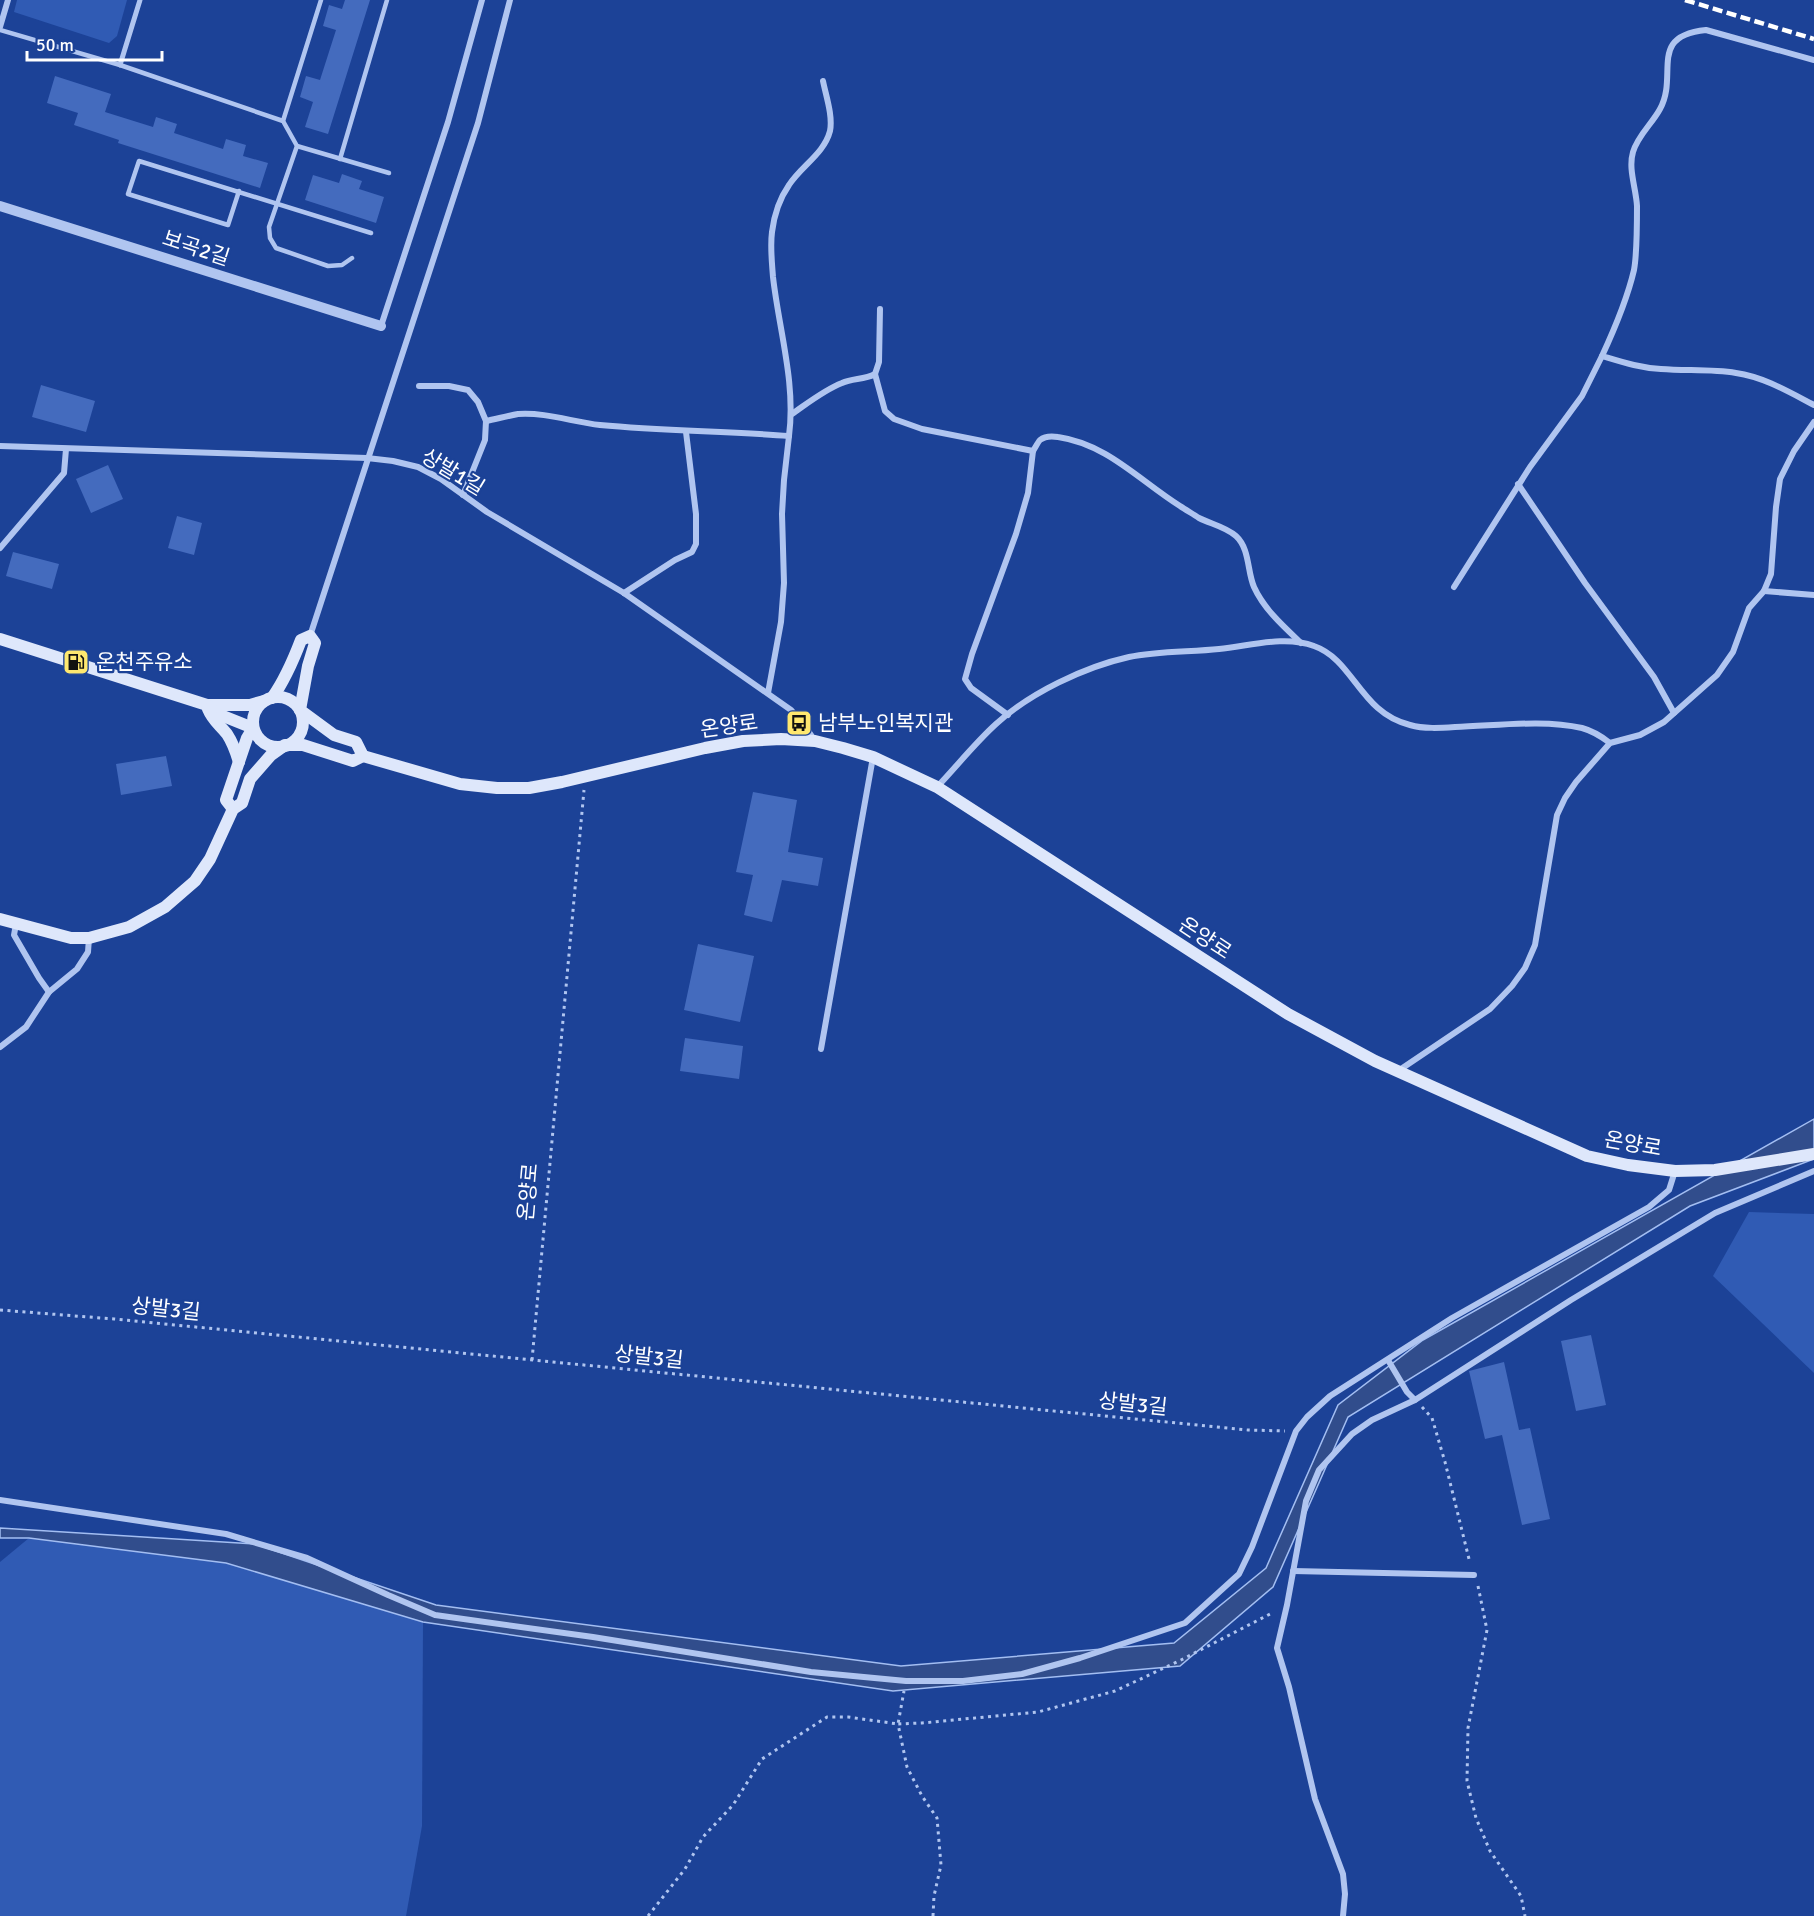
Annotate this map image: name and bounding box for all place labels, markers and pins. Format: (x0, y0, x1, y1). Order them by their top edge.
fuel station icon: 온천주유소 (61, 647, 91, 677)
place label: 온천주유소 (96, 649, 193, 675)
bus stop icon: 남부노인복지관 (784, 708, 814, 738)
place label: 남부노인복지관 (818, 710, 953, 736)

